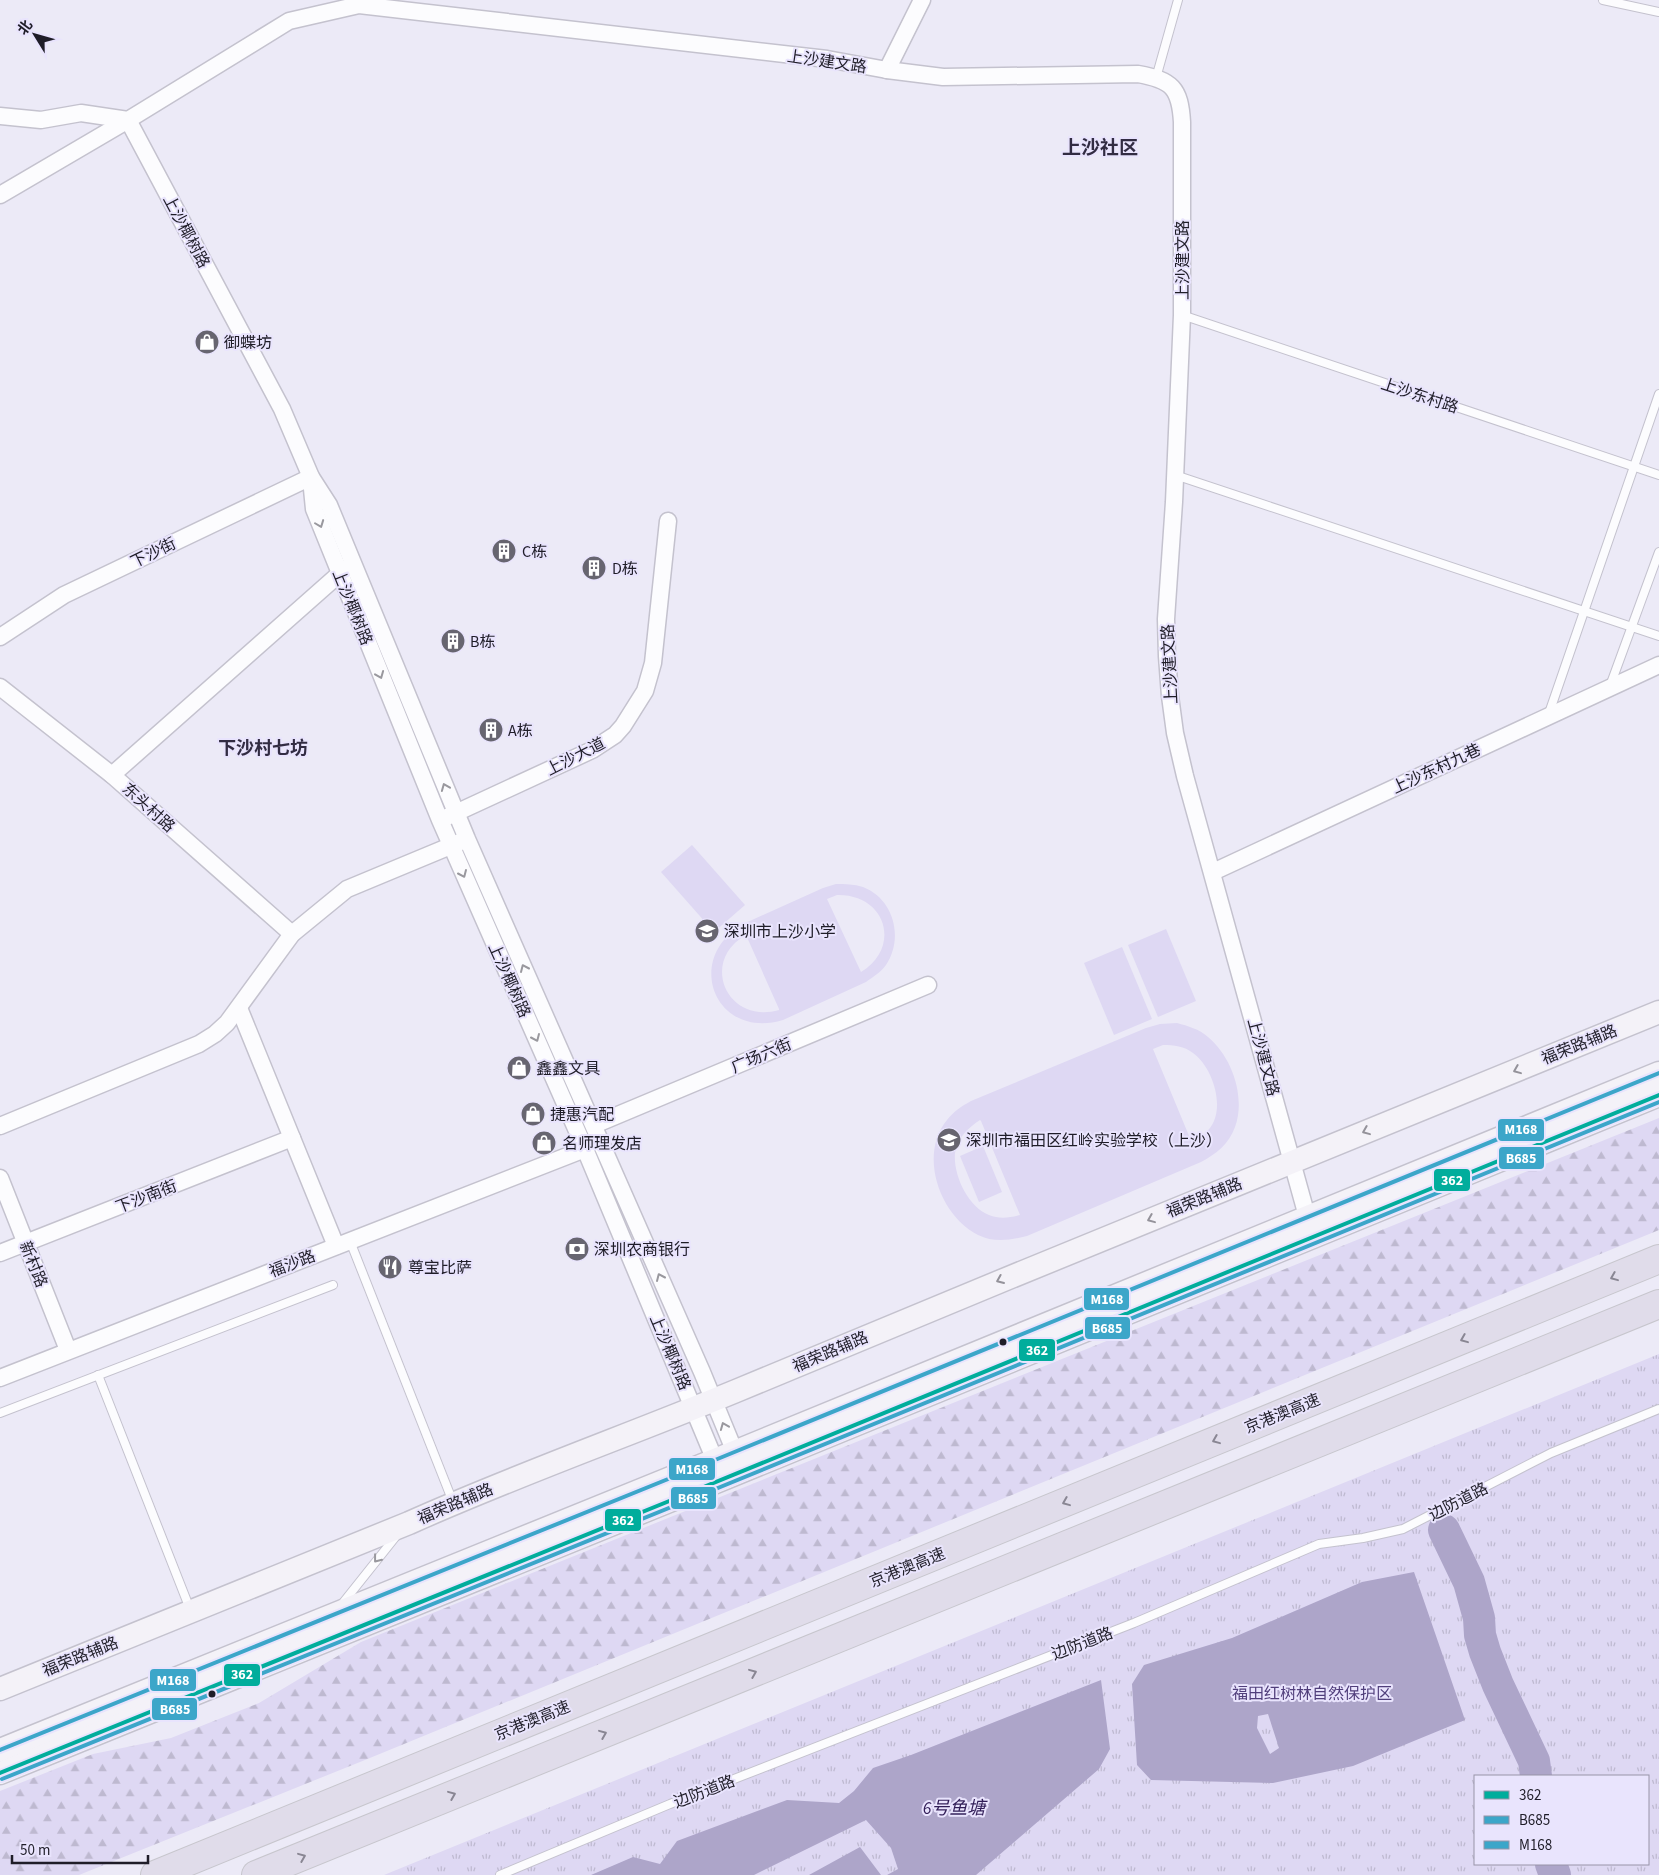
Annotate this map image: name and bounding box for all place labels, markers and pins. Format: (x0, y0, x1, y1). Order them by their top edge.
shop icon: 御蝶坊 (194, 329, 220, 355)
place label: 御蝶坊 (224, 332, 272, 354)
building icon: C栋 (491, 538, 517, 564)
place label: C栋 (522, 541, 547, 563)
building icon: D栋 (581, 555, 607, 581)
place label: D栋 (612, 558, 638, 580)
building icon: B栋 (440, 628, 466, 654)
place label: B栋 (470, 631, 495, 653)
building icon: A栋 (478, 717, 504, 743)
place label: A栋 (508, 720, 533, 742)
school or university icon: 深圳市上沙小学 (694, 918, 720, 944)
place label: 深圳市上沙小学 (724, 921, 836, 943)
shop icon: 鑫鑫文具 (506, 1055, 532, 1081)
place label: 鑫鑫文具 (536, 1058, 600, 1080)
shop icon: 捷惠汽配 (520, 1101, 546, 1127)
place label: 捷惠汽配 (550, 1104, 614, 1126)
school or university icon: 深圳市福田区红岭实验学校（上沙） (936, 1127, 962, 1153)
shop icon: 名师理发店 (531, 1130, 557, 1156)
place label: 深圳市福田区红岭实验学校（上沙） (966, 1130, 1222, 1152)
place label: 名师理发店 (562, 1133, 642, 1155)
bank icon: 深圳农商银行 (564, 1236, 590, 1262)
place label: 深圳农商银行 (594, 1239, 690, 1261)
restaurant icon: 尊宝比萨 (377, 1254, 403, 1280)
place label: 尊宝比萨 (408, 1257, 472, 1279)
unlabelled marker (998, 1337, 1008, 1347)
unlabelled marker (207, 1689, 217, 1699)

